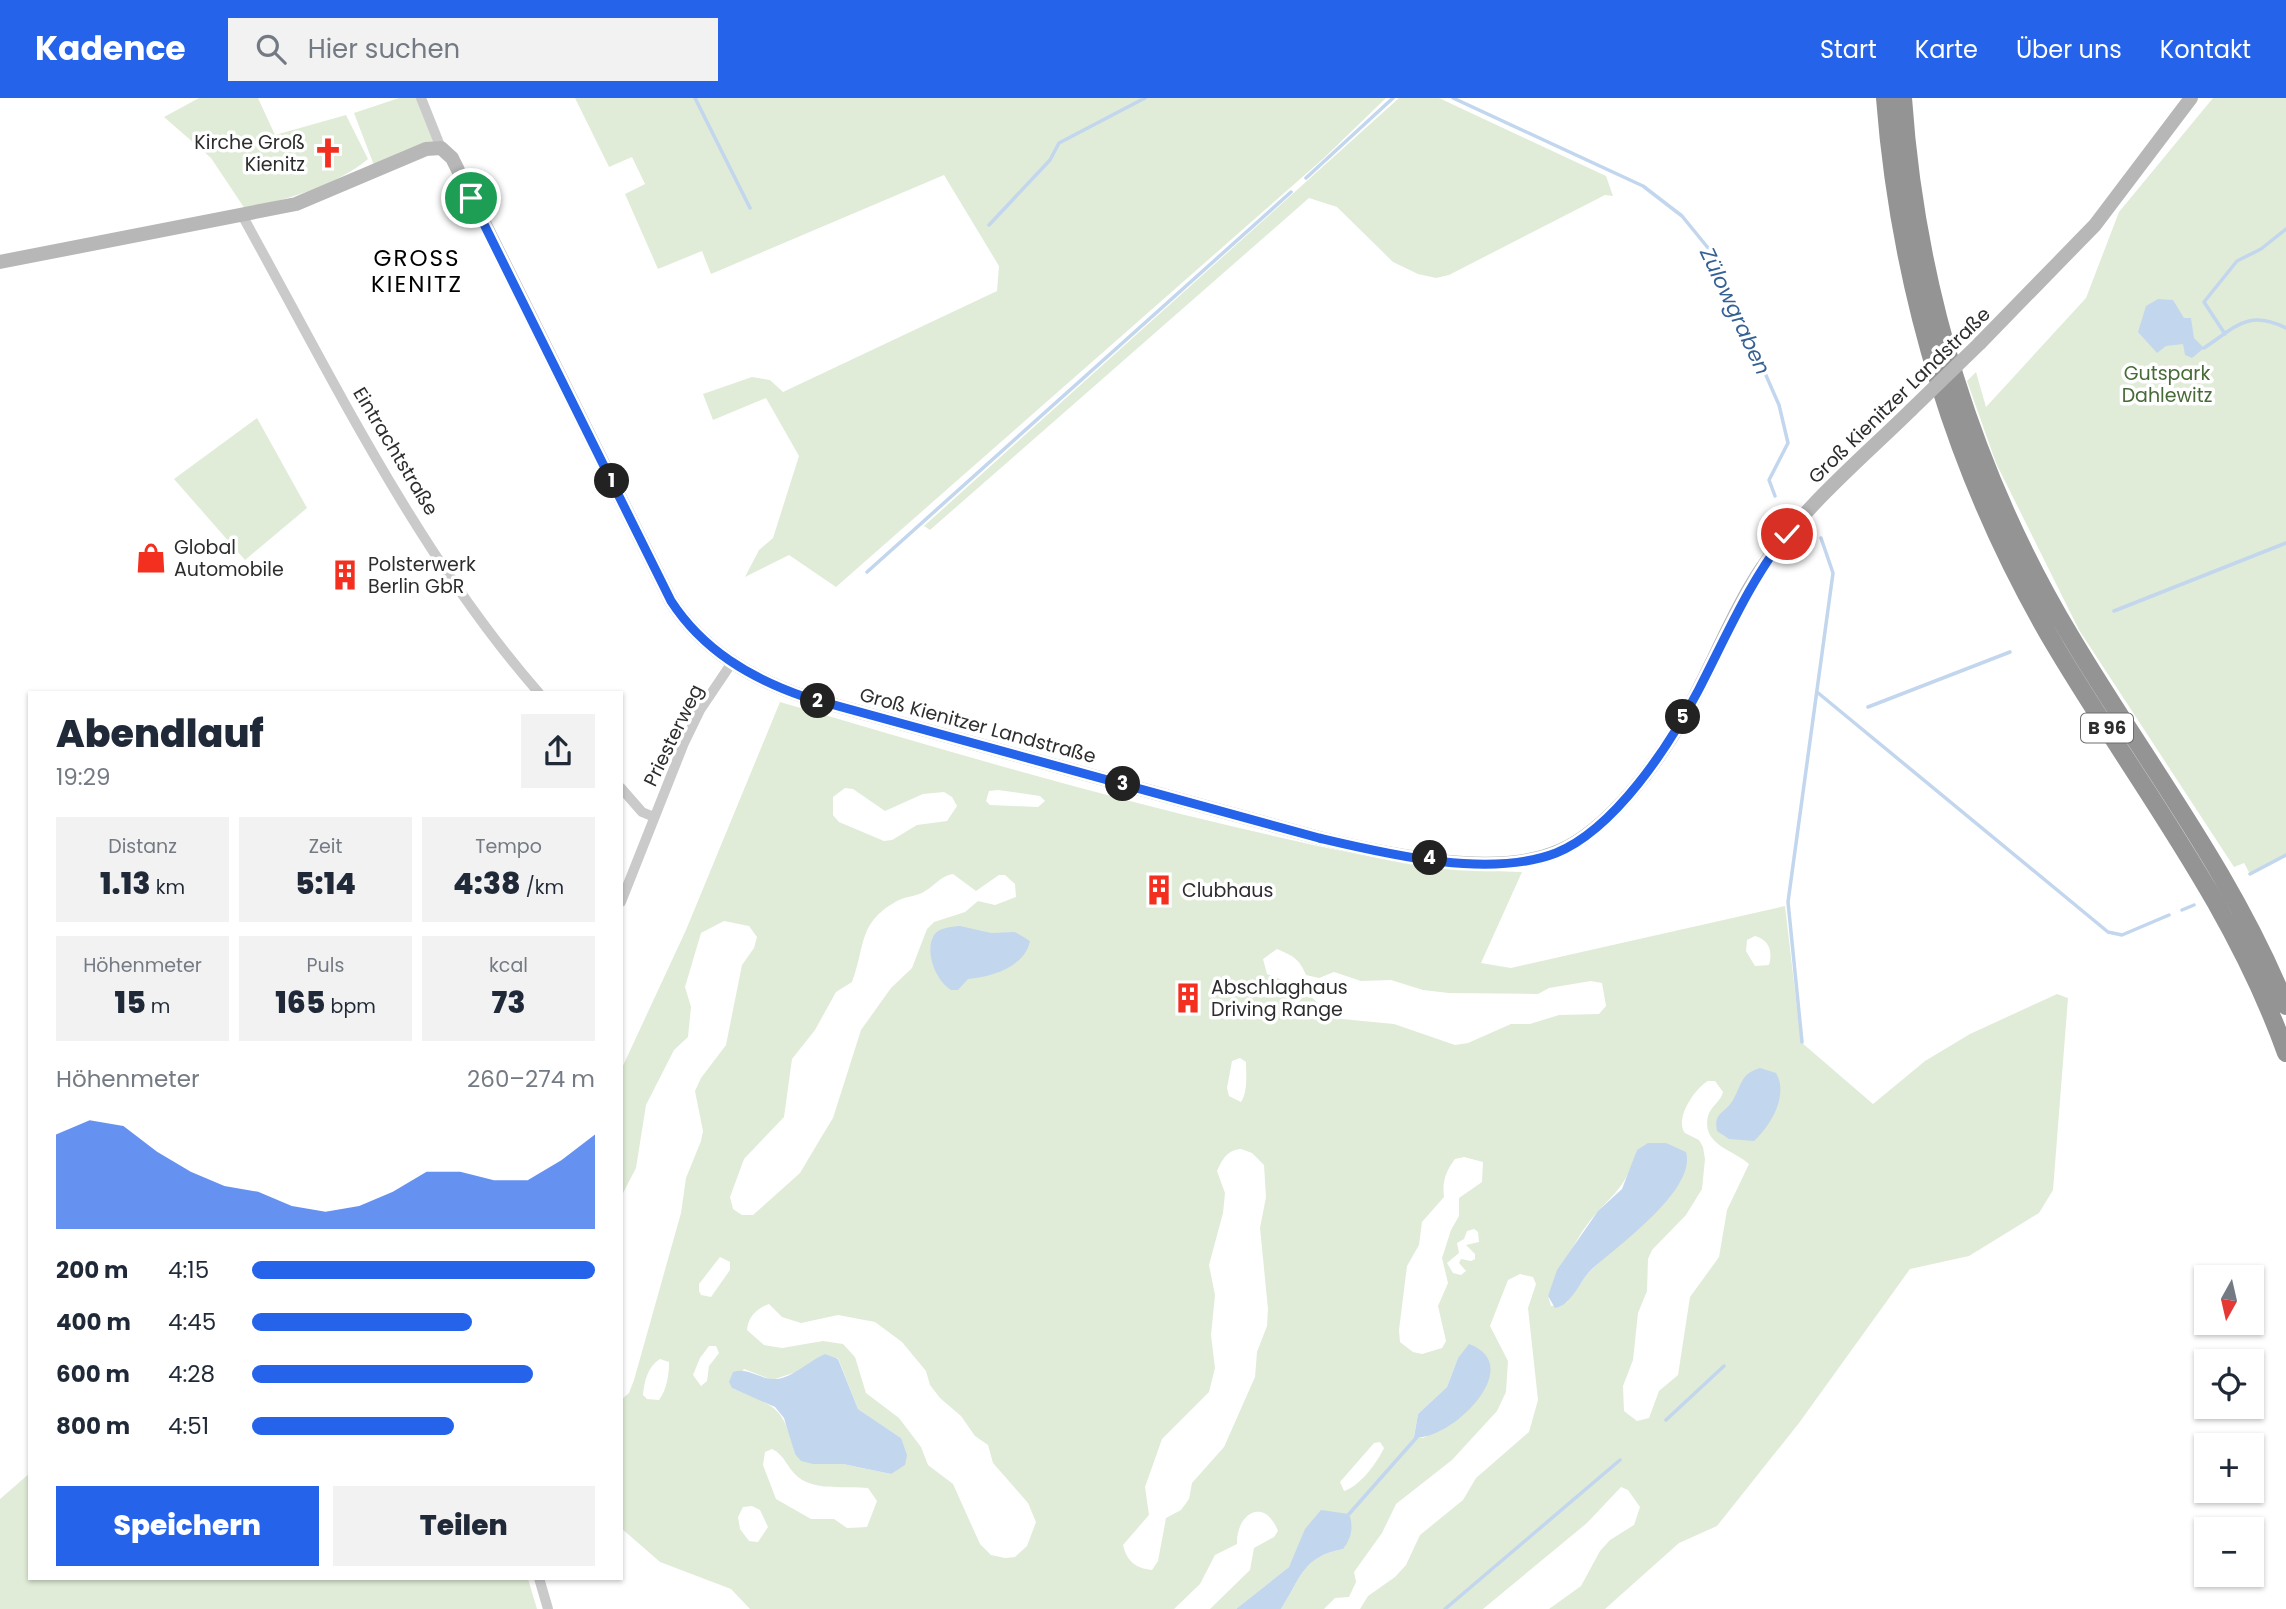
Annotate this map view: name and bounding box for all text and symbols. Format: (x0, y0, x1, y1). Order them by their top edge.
search box (228, 18, 718, 81)
text: Kadence (35, 25, 186, 72)
icon: search (252, 30, 290, 68)
text: Hier suchen (308, 31, 460, 67)
text: Start (1820, 33, 1877, 66)
text: Karte (1915, 33, 1978, 66)
text: Über uns (2016, 33, 2122, 66)
text: Kontakt (2160, 33, 2251, 66)
place label: Kirche Groß Kienitz (194, 129, 305, 178)
church icon: Kirche Groß Kienitz (311, 136, 345, 170)
pin (441, 168, 501, 228)
icon: arrive (452, 179, 490, 217)
water label: Zülowgraben (1693, 241, 1778, 379)
district label: GROSS KIENITZ (371, 242, 463, 300)
street label: Groß Kienitzer Landstraße (1802, 301, 1996, 490)
park label: Gutspark Dahlewitz (2122, 360, 2212, 409)
street label: Eintrachtstraße (347, 382, 445, 521)
pin: 1 (594, 464, 630, 498)
text: 1 (608, 467, 615, 494)
pin (1757, 504, 1817, 564)
icon: check (1768, 515, 1806, 553)
place label: Global Automobile (174, 534, 284, 583)
shop icon: Global Automobile (134, 541, 168, 575)
place label: Polsterwerk Berlin GbR (368, 551, 476, 600)
building icon: Polsterwerk Berlin GbR (328, 558, 362, 592)
street label: Priesterweg (637, 680, 710, 791)
street label: Groß Kienitzer Landstraße (857, 681, 1099, 770)
pin: 2 (800, 684, 836, 718)
text: 2 (812, 687, 823, 714)
pin: 5 (1666, 700, 1700, 734)
text: 5 (1676, 703, 1689, 730)
text: Abendlauf (56, 707, 264, 760)
button: share (521, 714, 595, 788)
road number: B 96 (2081, 714, 2133, 742)
text: 19:29 (56, 761, 110, 793)
pin: 3 (1106, 766, 1140, 802)
text: 3 (1117, 770, 1128, 797)
text: Distanz (108, 833, 177, 860)
text: Zeit (309, 833, 342, 860)
text: Tempo (475, 833, 542, 860)
pin: 4 (1412, 840, 1448, 876)
text: 4 (1423, 844, 1436, 871)
text: 1.13 (100, 862, 151, 905)
text: 5:14 (295, 862, 356, 905)
text: 4:38 (453, 862, 521, 905)
building icon: Clubhaus (1142, 873, 1176, 907)
text: km (151, 874, 185, 901)
text: /km (521, 874, 564, 901)
place label: Clubhaus (1182, 877, 1273, 904)
text: Höhenmeter (83, 952, 202, 979)
text: Puls (307, 952, 344, 979)
text: kcal (489, 952, 528, 979)
place label: Abschlaghaus Driving Range (1211, 974, 1348, 1023)
text: 15 (115, 981, 146, 1024)
text: 165 (275, 981, 325, 1024)
text: 73 (492, 981, 526, 1024)
building icon: Abschlaghaus Driving Range (1171, 981, 1205, 1015)
text: m (146, 993, 170, 1020)
text: bpm (325, 993, 376, 1020)
text: Höhenmeter (56, 1063, 200, 1095)
text: 260–274 m (467, 1063, 595, 1095)
text: 200 m (56, 1254, 128, 1286)
text: 4:15 (168, 1254, 209, 1286)
north arrow (2194, 1265, 2264, 1335)
map controls (2194, 1265, 2264, 1587)
text: 400 m (56, 1306, 131, 1338)
text: 4:45 (168, 1306, 216, 1338)
button: locate (2194, 1349, 2264, 1419)
text: 600 m (56, 1358, 130, 1390)
text: 4:28 (168, 1358, 215, 1390)
text: 800 m (56, 1410, 130, 1442)
text: 4:51 (168, 1410, 209, 1442)
button: + (2194, 1433, 2264, 1503)
button: Speichern (56, 1486, 319, 1566)
button: Teilen (333, 1486, 595, 1566)
button: − (2194, 1517, 2264, 1587)

